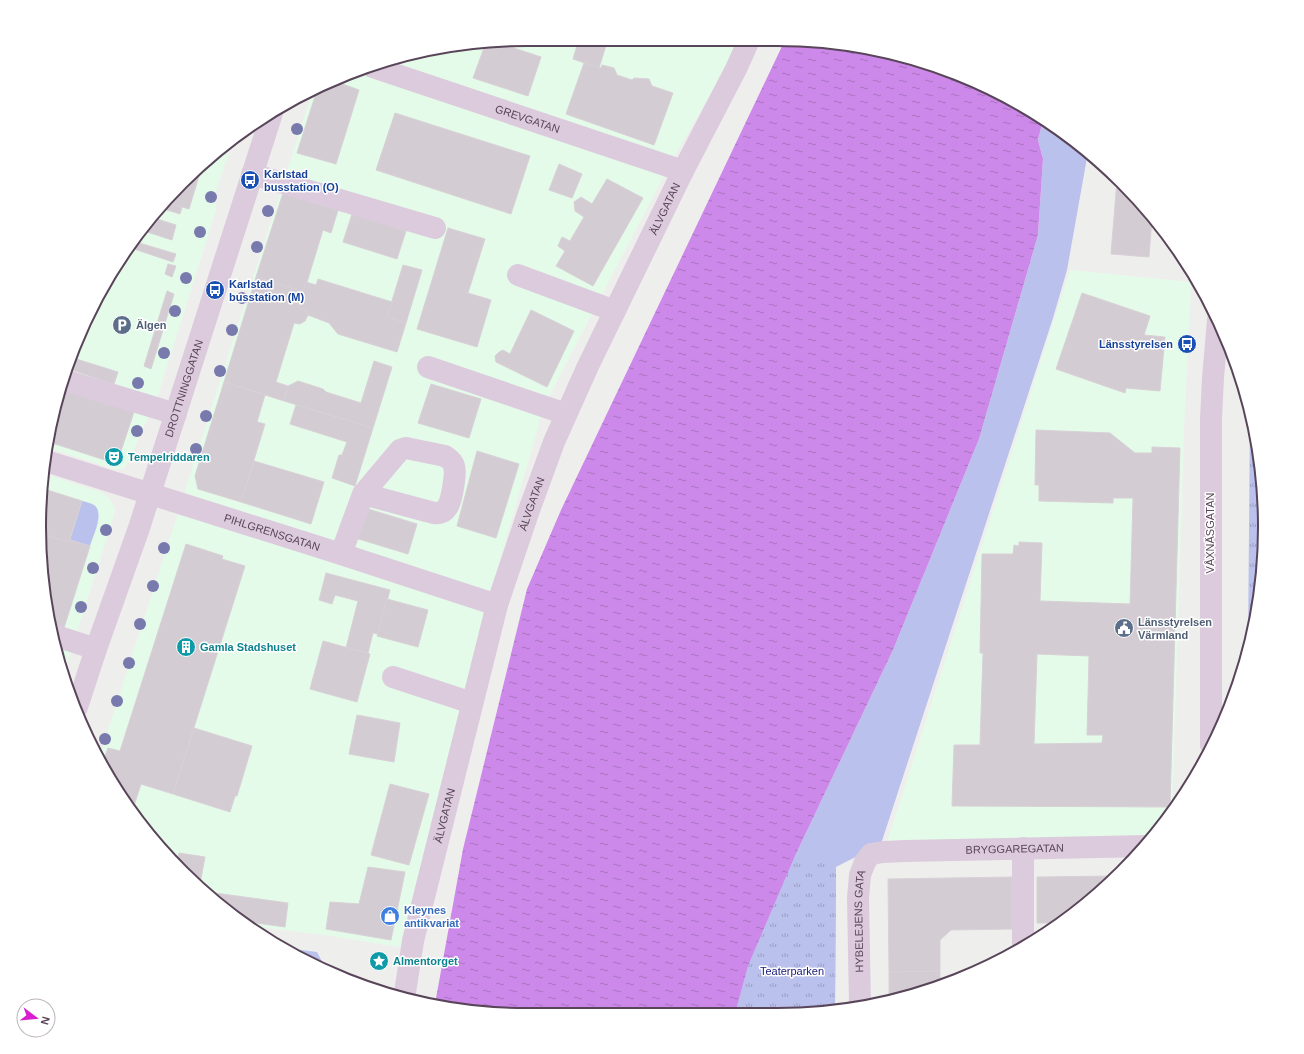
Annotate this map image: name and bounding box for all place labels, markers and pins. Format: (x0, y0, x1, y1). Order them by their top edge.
place label: Karlstad busstation (O) (264, 168, 339, 193)
bus stop icon: Karlstad busstation (O) (239, 169, 261, 191)
place label: Karlstad busstation (M) (229, 278, 304, 303)
bus stop icon: Karlstad busstation (M) (204, 279, 226, 301)
parking icon: Älgen (111, 314, 133, 336)
place label: Älgen (136, 319, 167, 331)
bus stop icon: Länsstyrelsen (1176, 333, 1198, 355)
place label: Länsstyrelsen (1099, 338, 1173, 350)
theatre icon: Tempelriddaren (103, 446, 125, 468)
place label: Tempelriddaren (128, 451, 210, 463)
place label: Länsstyrelsen Värmland (1138, 616, 1212, 641)
public building icon: Länsstyrelsen Värmland (1113, 617, 1135, 639)
building icon: Gamla Stadshuset (175, 636, 197, 658)
place label: Gamla Stadshuset (200, 641, 296, 653)
place label: Kleynes antikvariat (404, 904, 459, 929)
shop icon: Kleynes antikvariat (379, 905, 401, 927)
place icon: Almentorget (368, 950, 390, 972)
place label: Almentorget (393, 955, 458, 967)

